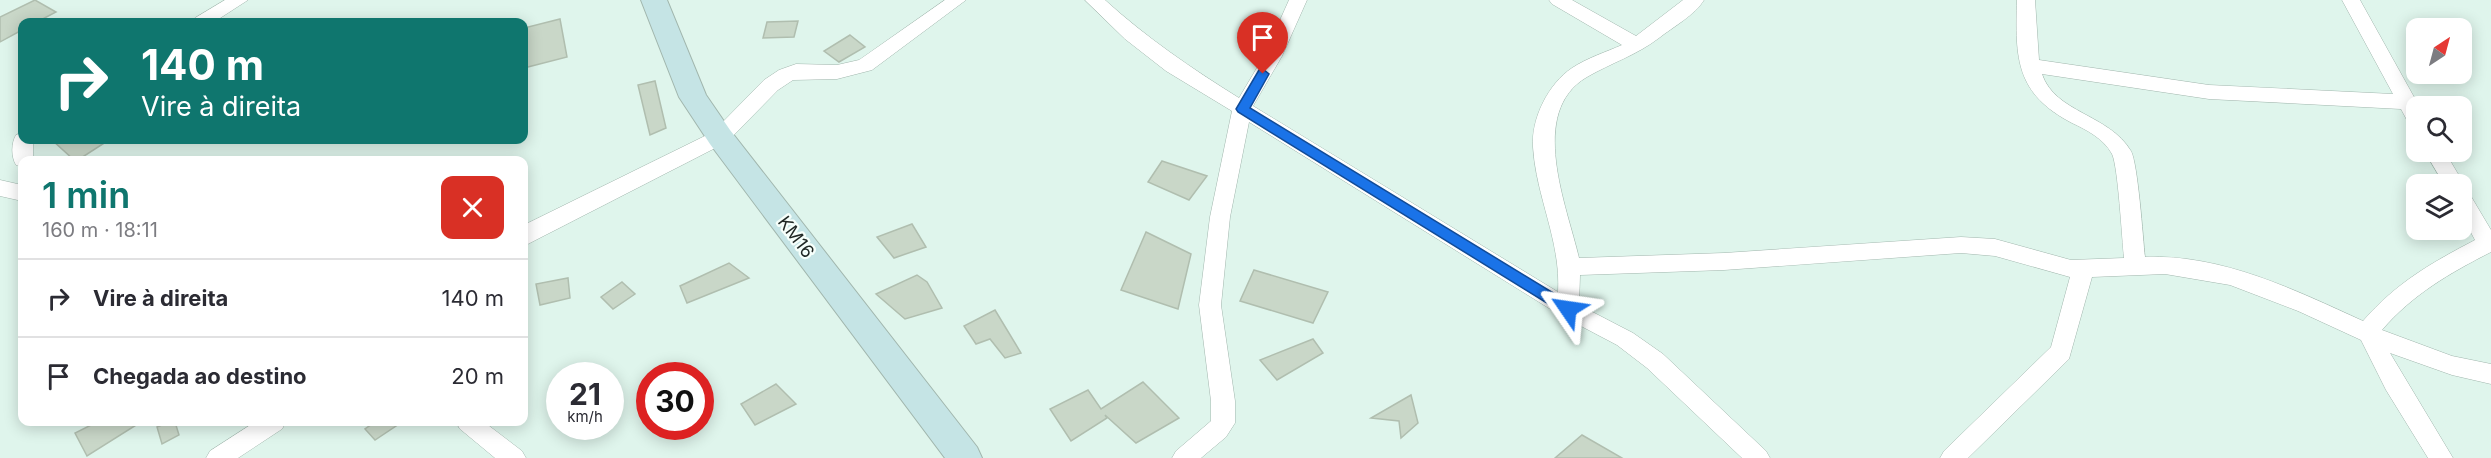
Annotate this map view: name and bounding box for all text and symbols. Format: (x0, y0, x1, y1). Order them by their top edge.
pin (1237, 12, 1288, 74)
north arrow (2406, 18, 2472, 84)
map controls (2406, 18, 2472, 240)
icon: arrive (1246, 21, 1279, 54)
text: 140 m (141, 39, 264, 90)
icon: right (42, 42, 120, 120)
text: Vire à direita (141, 90, 301, 123)
button: search (2406, 96, 2472, 162)
text: 1 min (42, 173, 130, 217)
button: layers (2406, 174, 2472, 240)
button: close (441, 176, 504, 239)
street label: KM16 (774, 212, 819, 262)
text: 160 m · 18:11 (42, 218, 158, 242)
position arrow (1536, 277, 1600, 341)
icon: right (42, 282, 75, 315)
text: Vire à direita (93, 285, 228, 311)
text: 140 m (442, 285, 504, 311)
icon: arrive (42, 360, 75, 393)
speed limit sign: 30 (636, 362, 714, 440)
text: Chegada ao destino (93, 363, 307, 389)
text: 20 m (451, 363, 504, 389)
text: 21 (569, 376, 601, 412)
text: km/h (567, 407, 603, 426)

